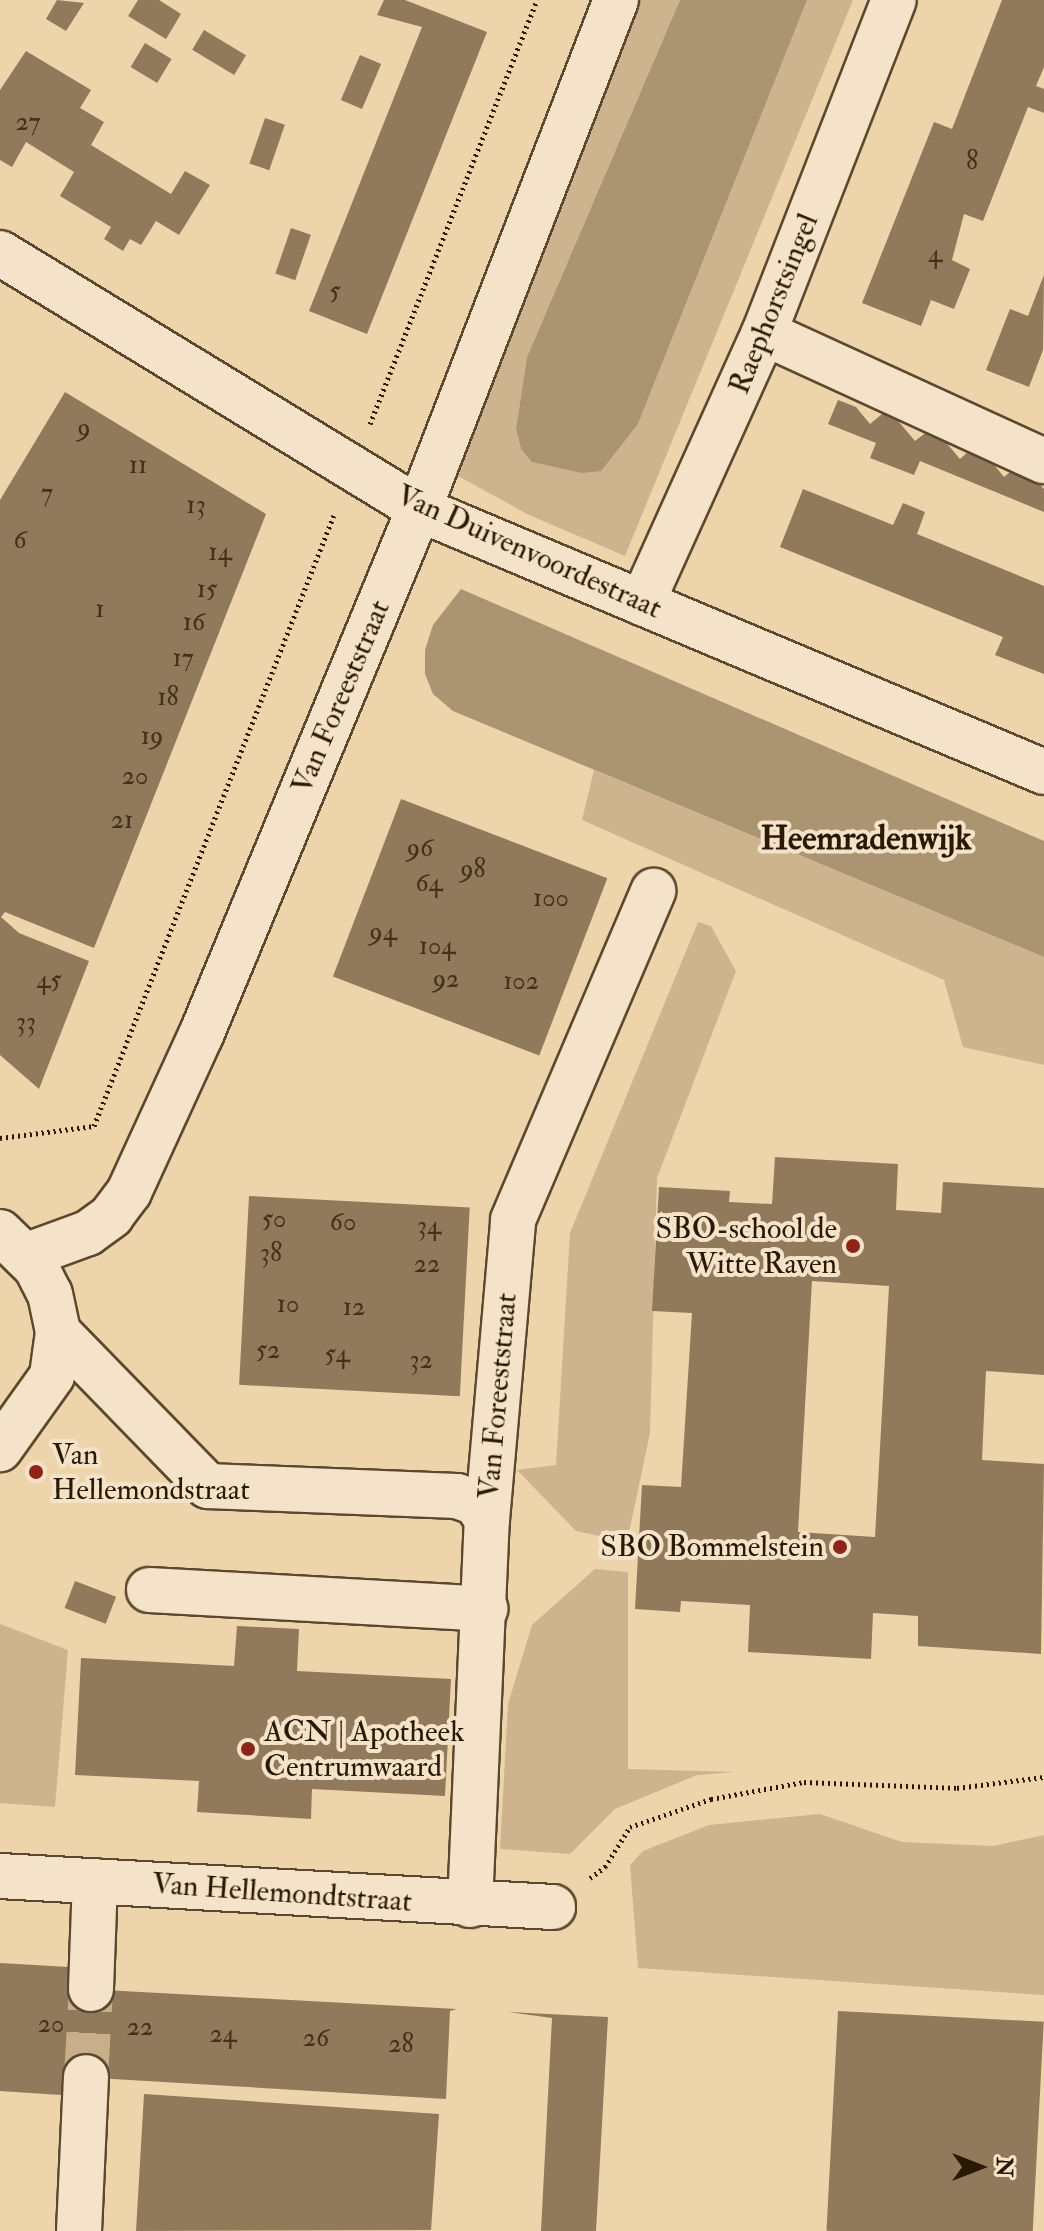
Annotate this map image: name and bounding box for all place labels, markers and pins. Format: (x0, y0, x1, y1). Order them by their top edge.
place label: SBO-school de Witte Raven (655, 1211, 837, 1282)
marker: SBO-school de Witte Raven (844, 1237, 862, 1255)
place label: Van Hellemondstraat (52, 1437, 250, 1508)
marker: Van Hellemondstraat (27, 1463, 45, 1481)
place label: SBO Bommelstein (600, 1529, 824, 1565)
marker: SBO Bommelstein (831, 1538, 849, 1556)
place label: ACN | Apotheek Centrumwaard (264, 1714, 465, 1784)
marker: ACN | Apotheek Centrumwaard (239, 1740, 257, 1758)

